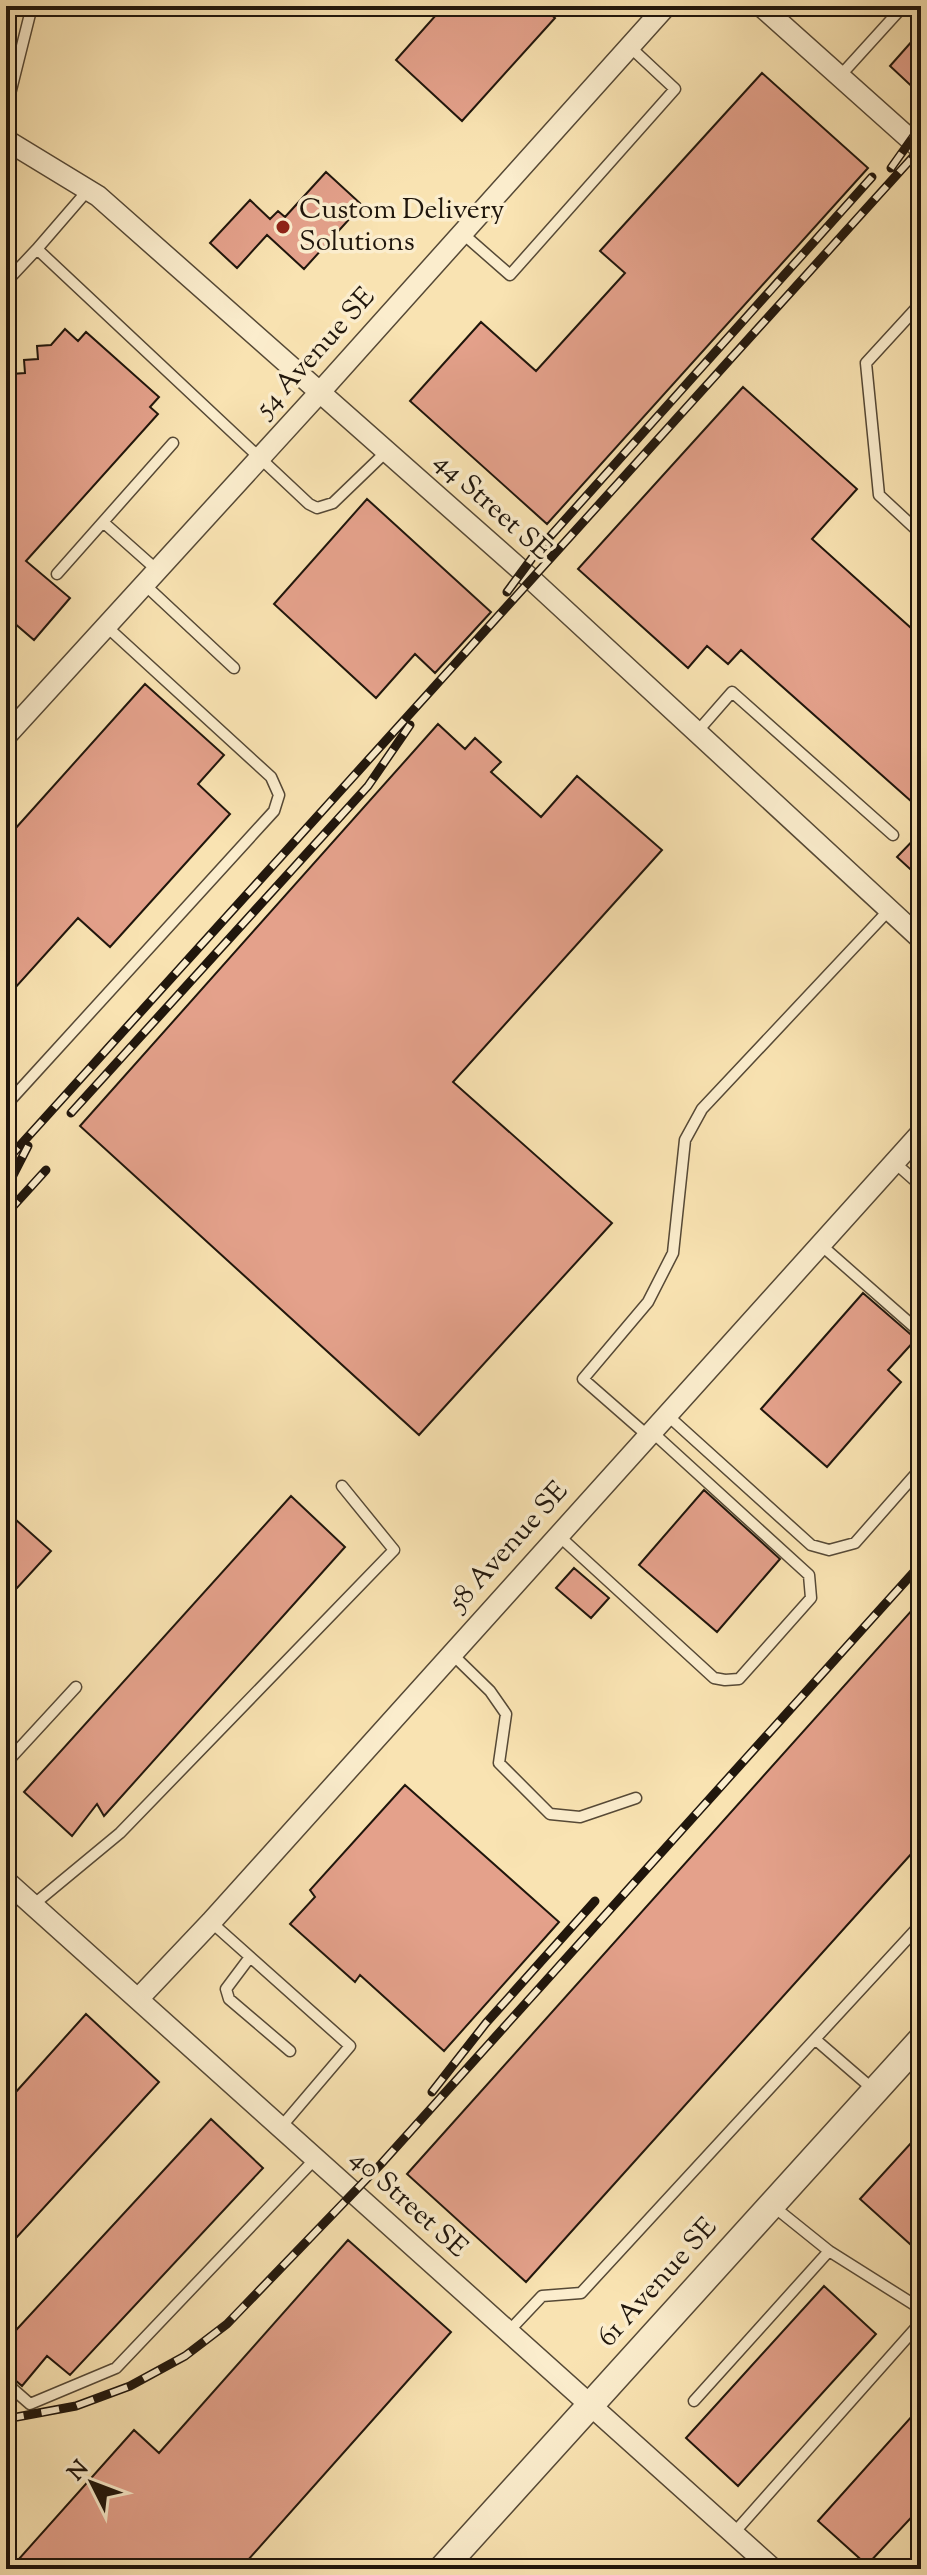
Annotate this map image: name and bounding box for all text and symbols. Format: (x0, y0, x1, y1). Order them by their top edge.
place label: Custom Delivery Solutions (299, 191, 504, 263)
marker: Custom Delivery Solutions (274, 218, 292, 236)
street label: 54 Avenue SE (245, 279, 385, 428)
street label: 44 Street SE (424, 443, 560, 571)
street label: 58 Avenue SE (438, 1473, 578, 1622)
street label: 40 Street SE (340, 2140, 476, 2268)
street label: 61 Avenue SE (589, 2209, 727, 2357)
north arrow (52, 2443, 132, 2523)
text: N (62, 2454, 97, 2489)

